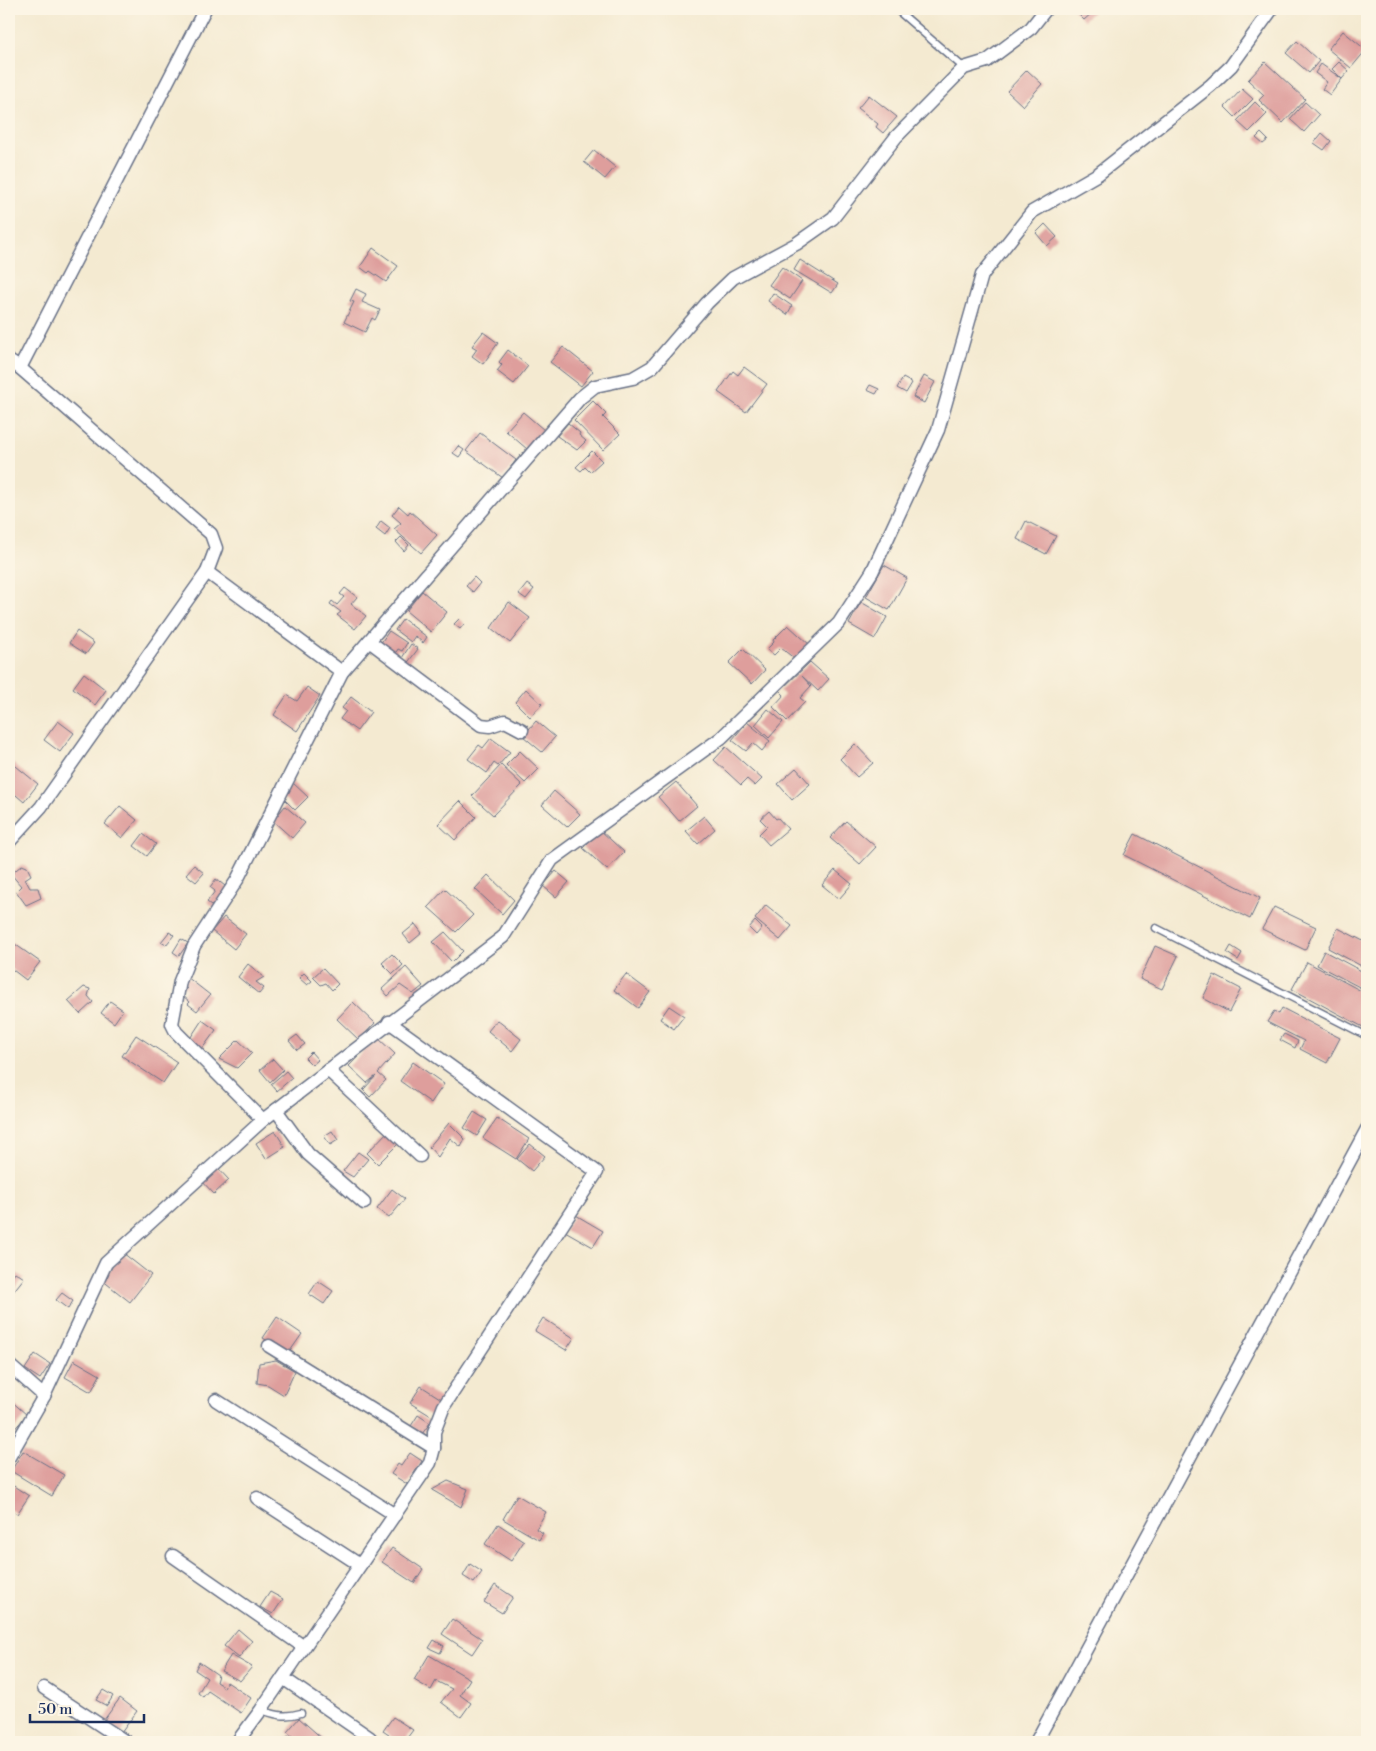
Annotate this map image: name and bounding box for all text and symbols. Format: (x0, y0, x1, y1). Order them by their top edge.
scale bar (30, 1691, 144, 1723)
text: 50 m (38, 1700, 72, 1719)

